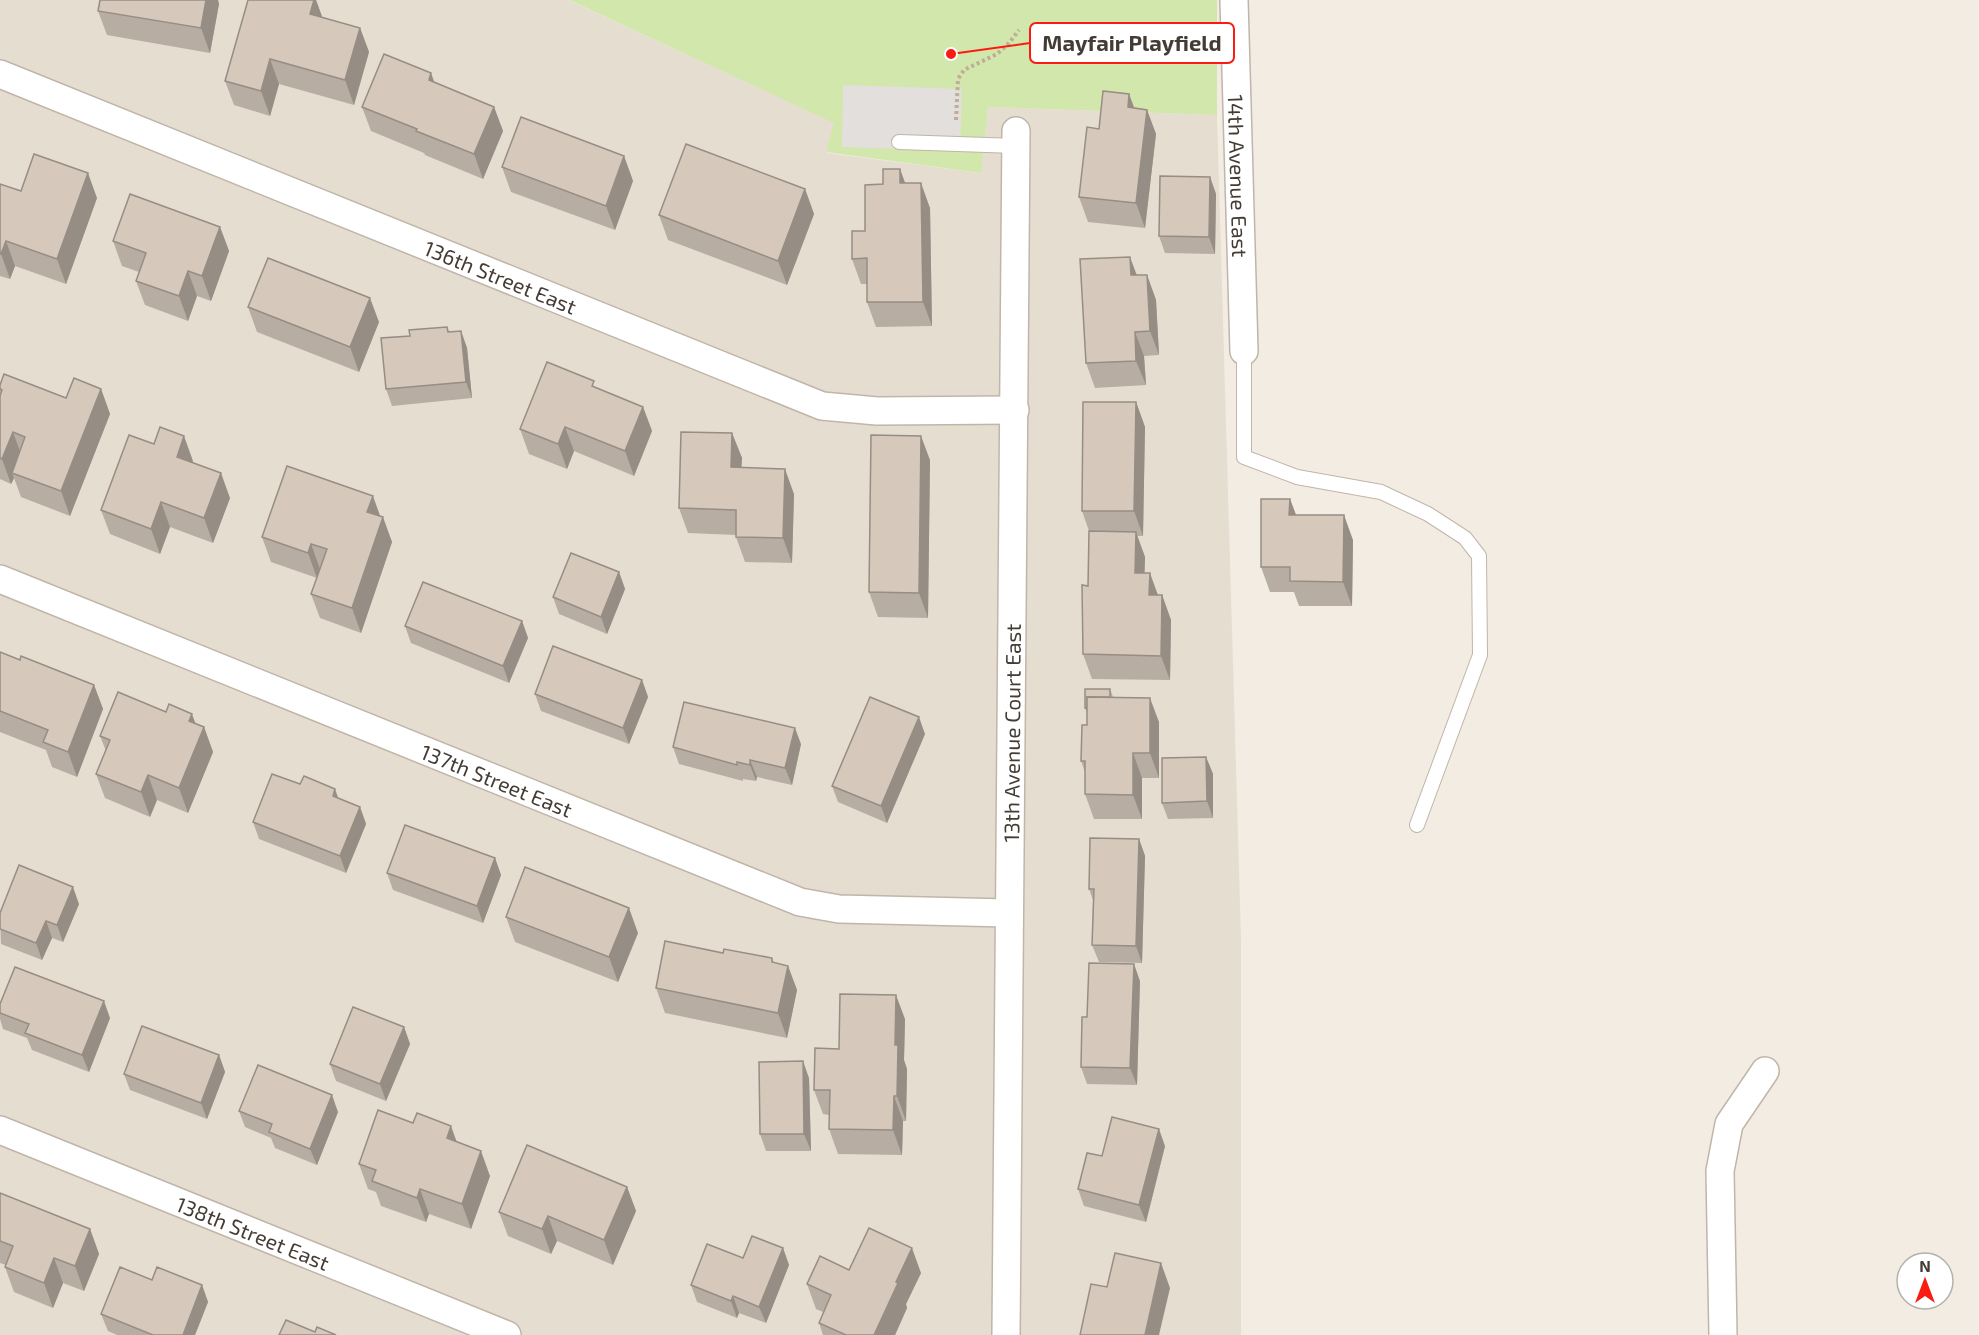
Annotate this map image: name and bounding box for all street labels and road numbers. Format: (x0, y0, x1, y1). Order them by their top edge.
street label: 14th Avenue East (1224, 94, 1254, 258)
street label: 136th Street East (421, 234, 581, 318)
street label: 13th Avenue Court East (998, 624, 1024, 842)
street label: 137th Street East (418, 738, 576, 821)
street label: 138th Street East (173, 1190, 333, 1274)

